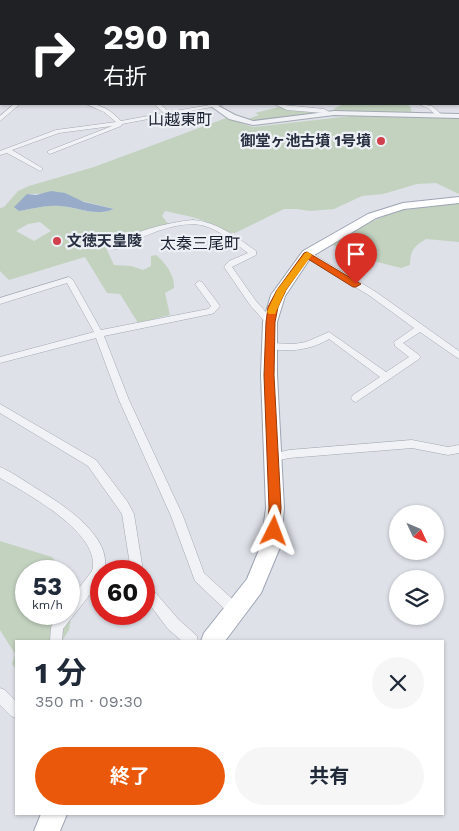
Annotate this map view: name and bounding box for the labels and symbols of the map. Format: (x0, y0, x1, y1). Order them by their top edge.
district label: 山越東町 (148, 110, 212, 129)
place label: 御堂ヶ池古墳 1号墳 (240, 132, 371, 150)
marker: 御堂ヶ池古墳 1号墳 (375, 135, 387, 147)
place label: 文徳天皇陵 (67, 232, 142, 250)
pin (335, 233, 377, 284)
district label: 太秦三尾町 (160, 234, 240, 253)
marker: 文徳天皇陵 (51, 235, 63, 247)
position arrow (247, 504, 299, 556)
north arrow (389, 505, 444, 560)
speed limit sign: 60 (90, 560, 155, 625)

